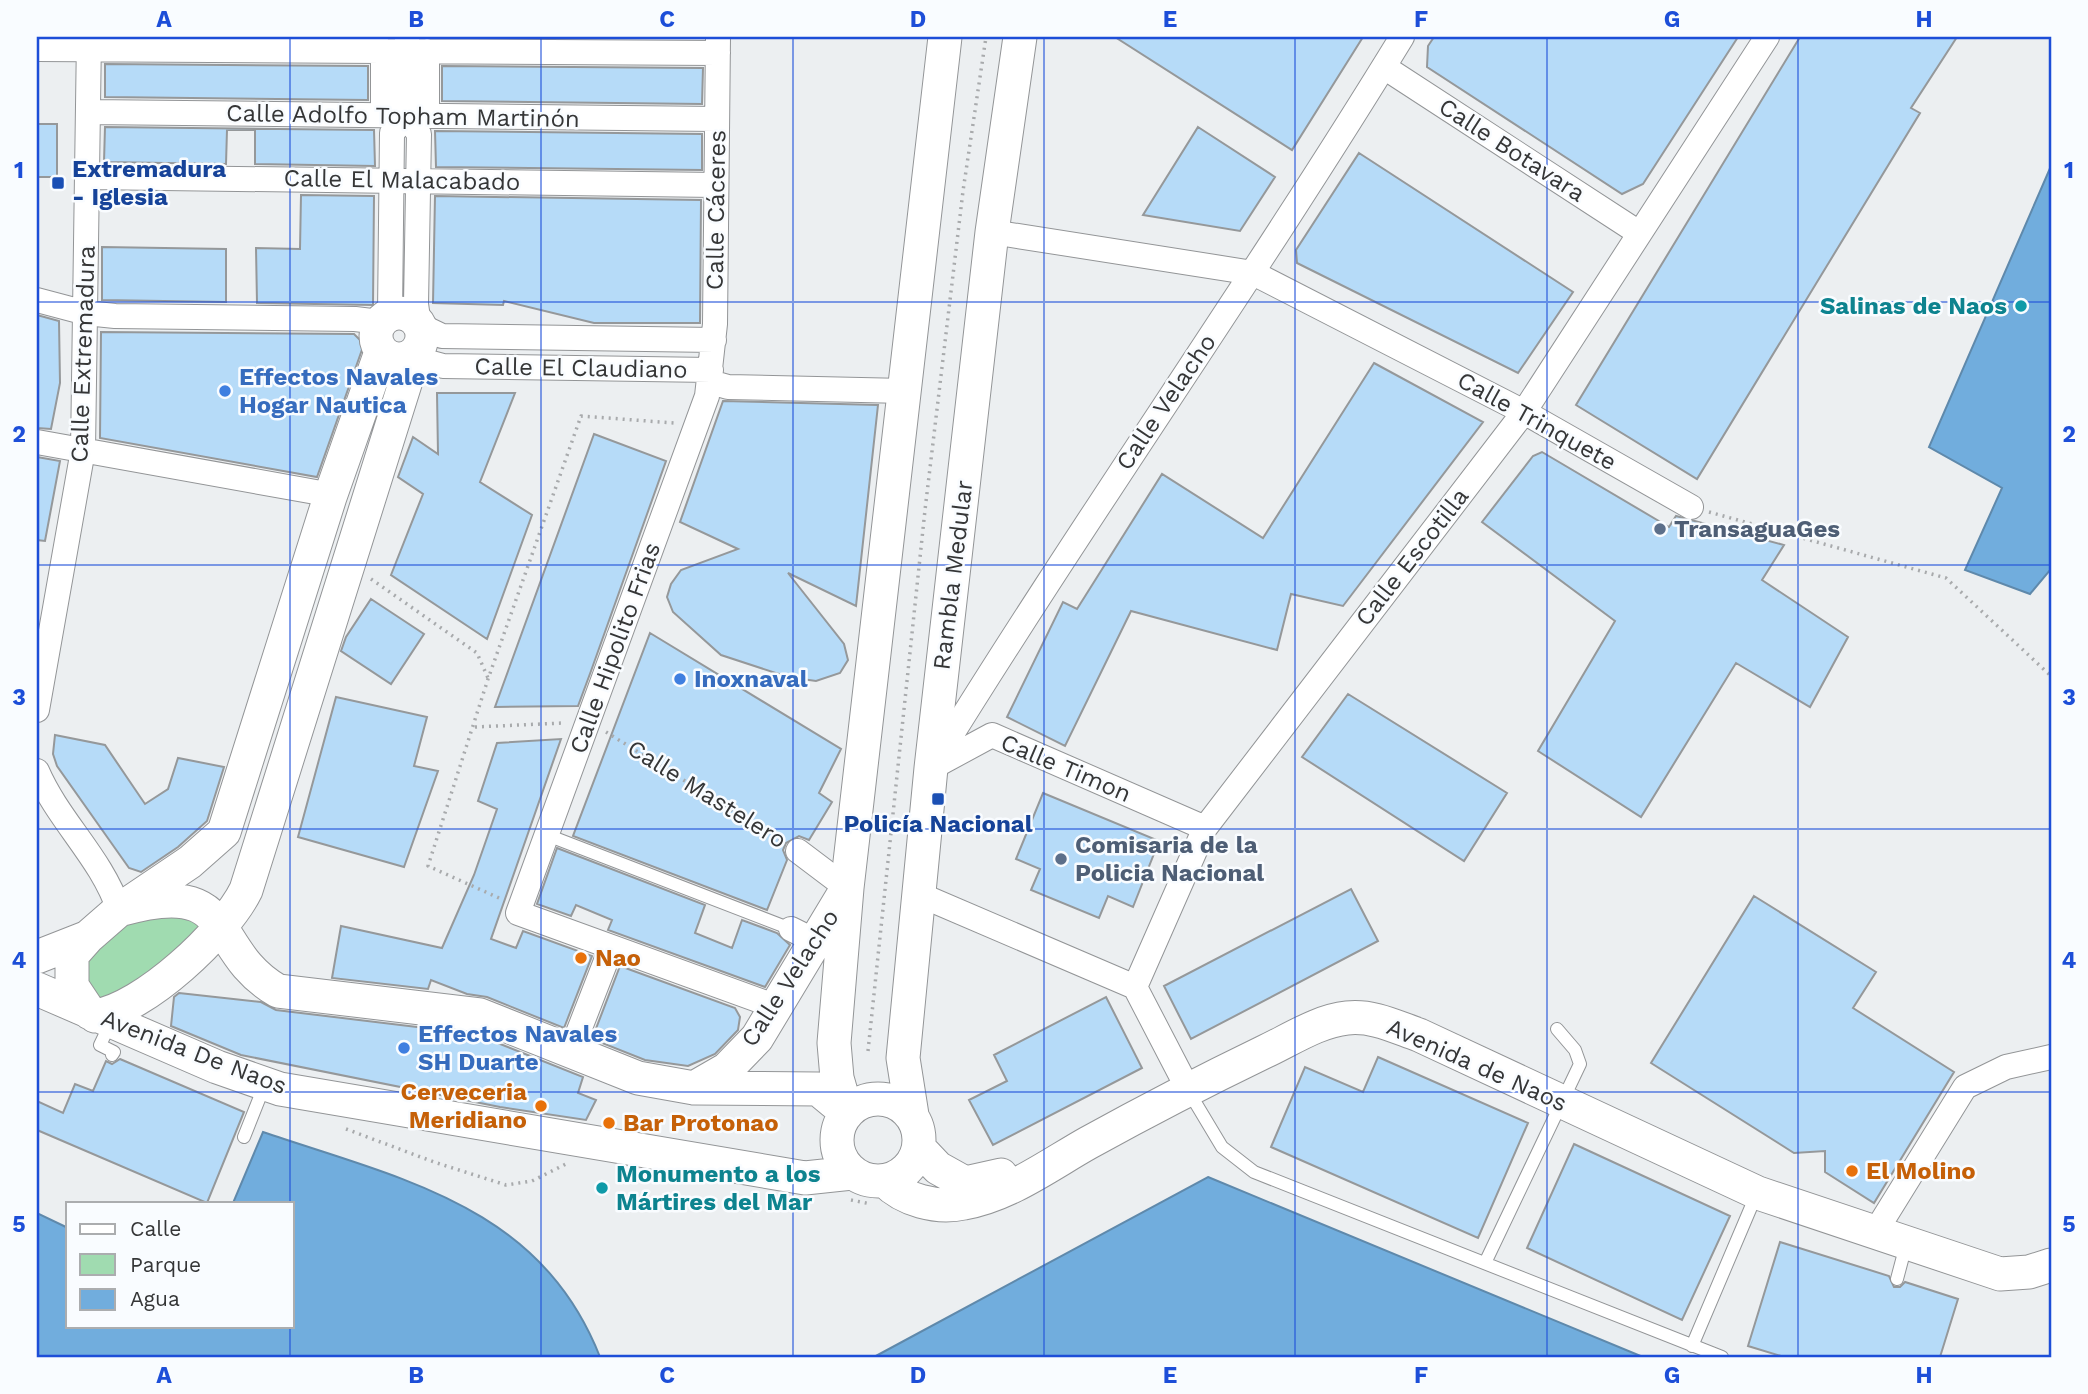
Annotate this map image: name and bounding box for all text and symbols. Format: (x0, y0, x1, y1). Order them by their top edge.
text: A (156, 6, 172, 33)
text: B (408, 6, 424, 33)
text: C (659, 6, 675, 33)
text: D (910, 6, 926, 33)
text: E (1163, 6, 1177, 33)
text: F (1414, 6, 1428, 33)
text: G (1664, 6, 1680, 33)
text: H (1915, 6, 1933, 33)
street label: Calle Botavara (1434, 92, 1590, 208)
street label: Calle Adolfo Topham Martinón (226, 99, 580, 133)
street label: Calle Cáceres (701, 130, 731, 290)
place label: Extremadura - Iglesia (72, 155, 226, 211)
text: 1 (14, 157, 24, 184)
text: 1 (2064, 157, 2074, 184)
street label: Calle El Malacabado (283, 164, 521, 196)
marker: Extremadura - Iglesia (50, 175, 66, 191)
street label: Calle Extremadura (65, 245, 101, 463)
place label: Salinas de Naos (1820, 292, 2007, 320)
marker: Salinas de Naos (2013, 298, 2029, 314)
street label: Calle Velacho (1110, 329, 1222, 475)
street label: Calle El Claudiano (474, 352, 688, 384)
place label: Effectos Navales Hogar Nautica (239, 363, 438, 419)
street label: Calle Trinquete (1453, 366, 1621, 476)
marker: Effectos Navales Hogar Nautica (217, 383, 233, 399)
text: 2 (12, 421, 26, 448)
text: 2 (2062, 421, 2076, 448)
street label: Rambla Medular (927, 478, 979, 671)
street label: Calle Escotilla (1350, 483, 1474, 631)
place label: TransaguaGes (1674, 515, 1840, 543)
marker: TransaguaGes (1652, 521, 1668, 537)
street label: Calle Hipolito Frias (564, 539, 666, 757)
place label: Inoxnaval (694, 665, 808, 693)
marker: Inoxnaval (672, 671, 688, 687)
text: 3 (12, 684, 26, 711)
text: 3 (2062, 684, 2076, 711)
street label: Calle Timon (997, 728, 1135, 808)
street label: Calle Mastelero (622, 734, 792, 854)
marker: Policía Nacional (930, 791, 946, 807)
place label: Policía Nacional (843, 810, 1033, 838)
place label: Comisaria de la Policia Nacional (1075, 831, 1264, 887)
marker: Comisaria de la Policia Nacional (1053, 851, 1069, 867)
street label: Calle Velacho (735, 904, 845, 1052)
place label: Nao (595, 944, 641, 972)
text: 4 (12, 947, 27, 974)
text: 4 (2062, 947, 2077, 974)
marker: Nao (573, 950, 589, 966)
street label: Avenida De Naos (97, 1004, 291, 1100)
street label: Avenida de Naos (1383, 1013, 1571, 1117)
place label: Effectos Navales SH Duarte (418, 1020, 617, 1076)
marker: Effectos Navales SH Duarte (396, 1040, 412, 1056)
place label: Cerveceria Meridiano (401, 1078, 527, 1134)
marker: Cerveceria Meridiano (533, 1098, 549, 1114)
place label: Bar Protonao (623, 1109, 779, 1137)
marker: Bar Protonao (601, 1115, 617, 1131)
place label: El Molino (1866, 1157, 1976, 1185)
place label: Monumento a los Mártires del Mar (616, 1160, 821, 1216)
marker: El Molino (1844, 1163, 1860, 1179)
marker: Monumento a los Mártires del Mar (594, 1180, 610, 1196)
legend (66, 1202, 294, 1328)
text: 5 (12, 1211, 26, 1238)
text: 5 (2062, 1211, 2076, 1238)
text: Calle (130, 1216, 181, 1241)
text: Parque (130, 1252, 201, 1277)
text: Agua (130, 1286, 180, 1311)
text: A (156, 1362, 172, 1389)
text: B (408, 1362, 424, 1389)
text: C (659, 1362, 675, 1389)
text: D (910, 1362, 926, 1389)
text: E (1163, 1362, 1177, 1389)
text: F (1414, 1362, 1428, 1389)
text: G (1664, 1362, 1680, 1389)
text: H (1915, 1362, 1933, 1389)

